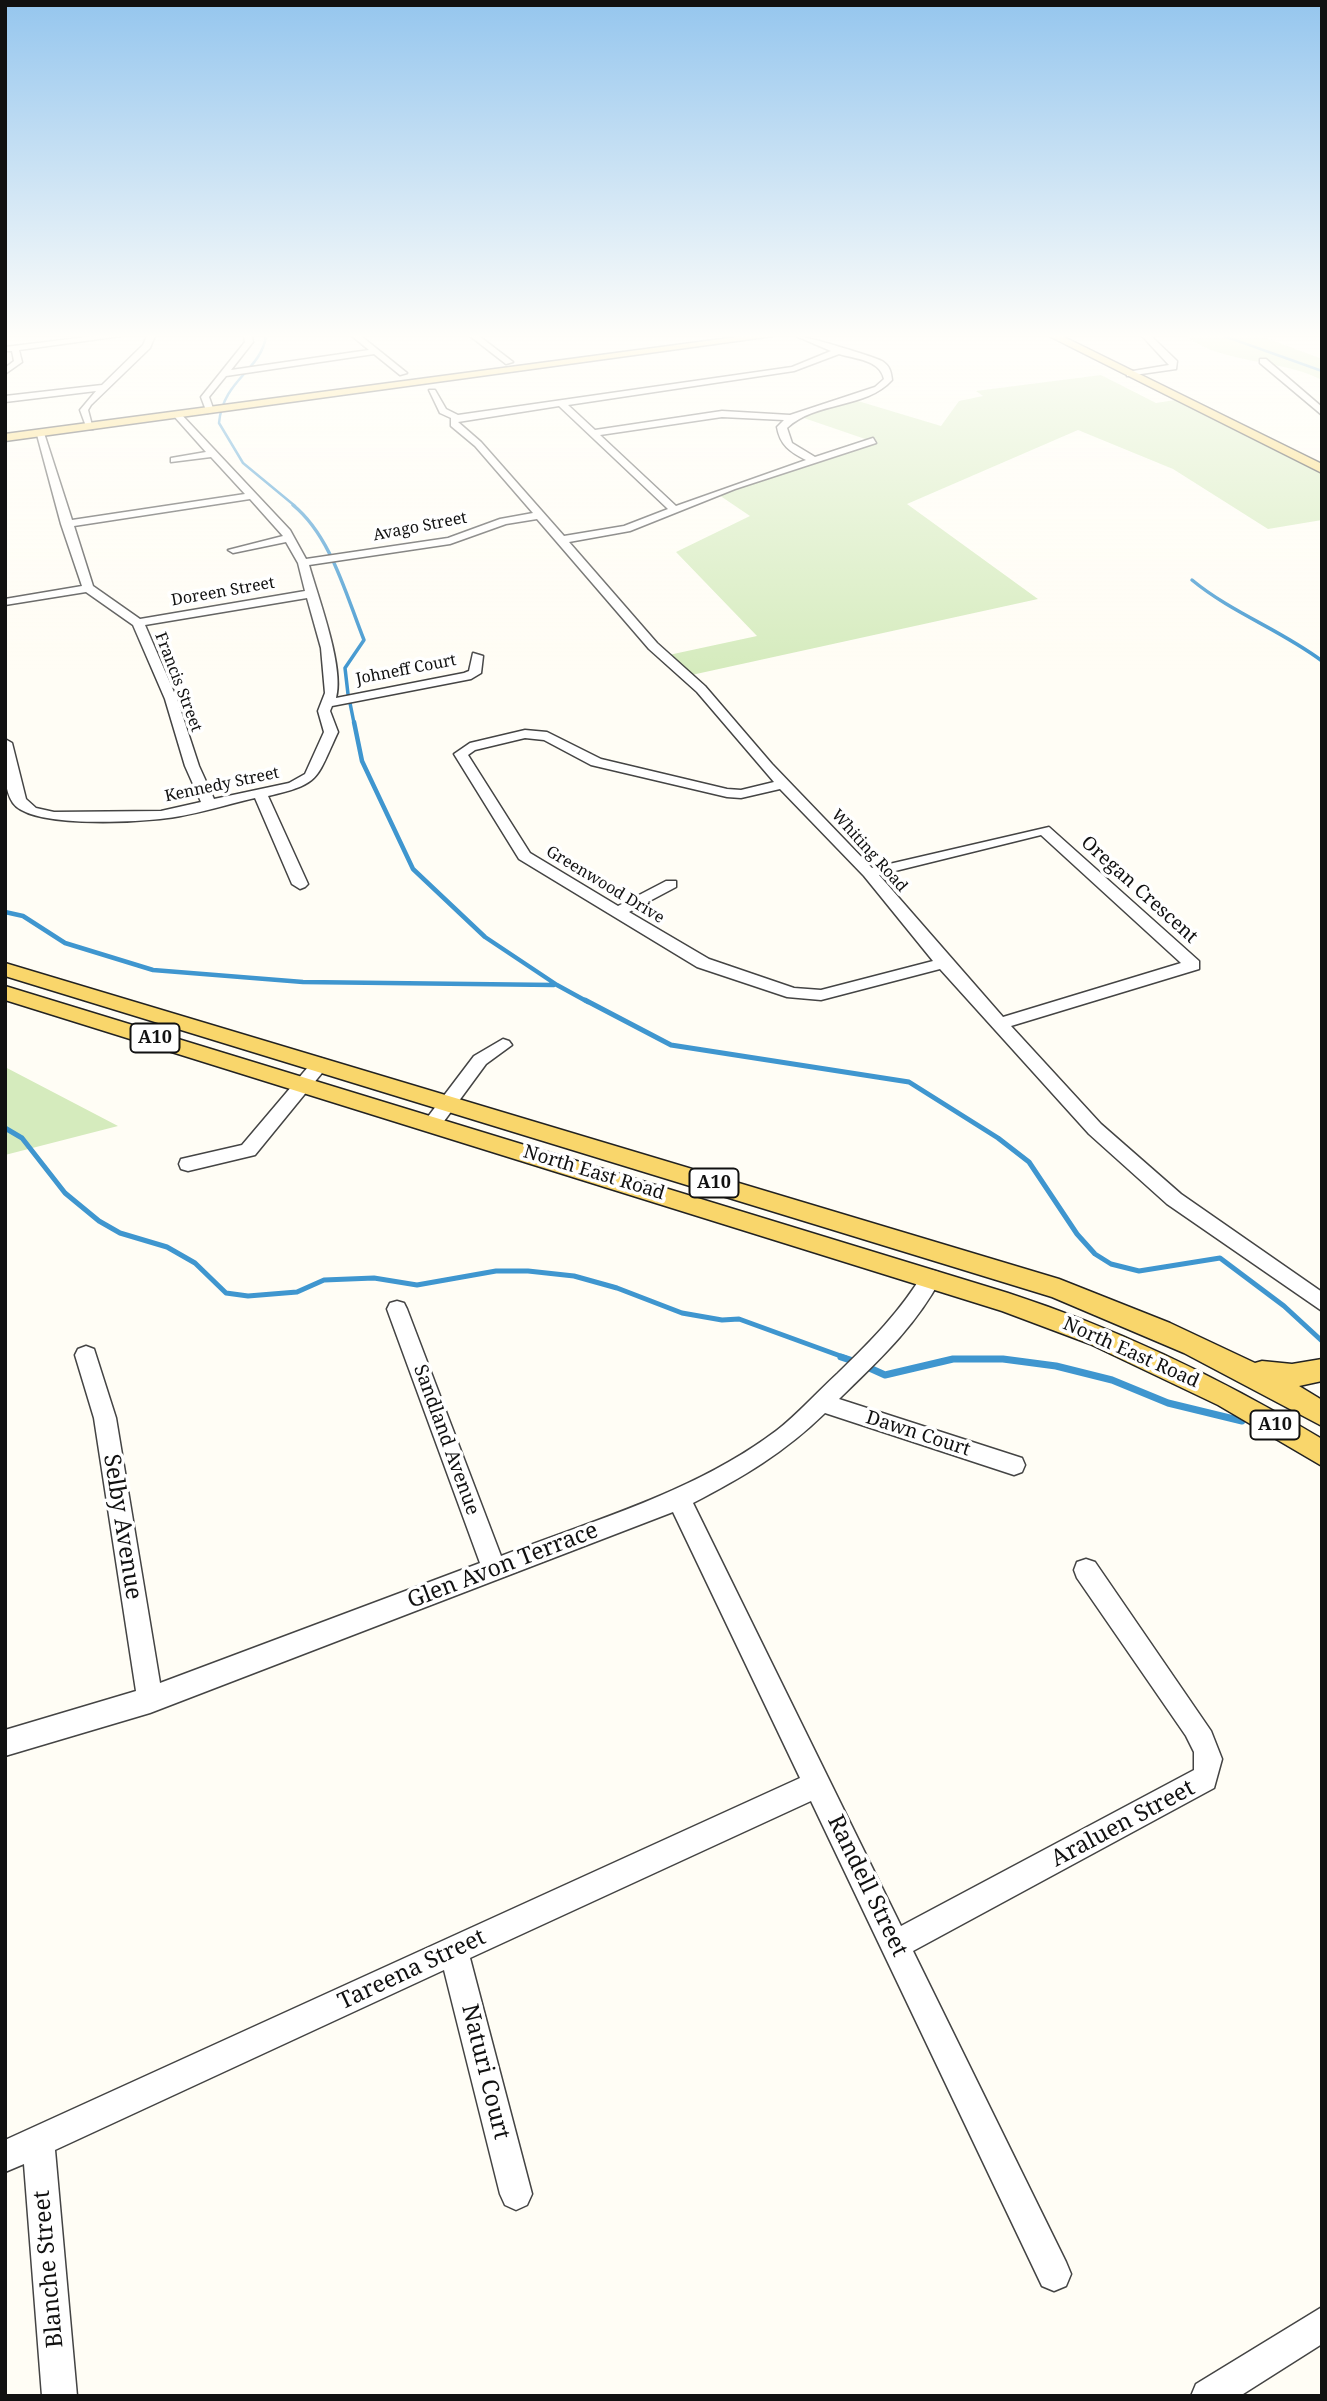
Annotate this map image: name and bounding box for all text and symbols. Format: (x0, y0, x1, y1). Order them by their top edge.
street label: Avago Street (371, 508, 469, 546)
street label: Doreen Street (170, 573, 276, 611)
street label: Francis Street (150, 630, 206, 734)
street label: Johneff Court (354, 651, 458, 689)
street label: Kennedy Street (163, 764, 281, 806)
street label: Whiting Road (827, 806, 911, 896)
street label: Oregan Crescent (1076, 832, 1202, 948)
street label: Greenwood Drive (542, 842, 668, 928)
road number: A10 (130, 1023, 180, 1052)
street label: North East Road (521, 1141, 667, 1205)
road number: A10 (690, 1168, 738, 1198)
street label: North East Road (1059, 1313, 1203, 1393)
street label: Sandland Avenue (408, 1362, 484, 1518)
street label: Dawn Court (863, 1406, 973, 1462)
road number: A10 (1250, 1410, 1300, 1440)
street label: Selby Avenue (97, 1452, 147, 1602)
street label: Glen Avon Terrace (404, 1517, 602, 1615)
street label: Araluen Street (1047, 1775, 1199, 1873)
street label: Randell Street (821, 1811, 913, 1961)
street label: Tareena Street (334, 1924, 490, 2016)
street label: Naturi Court (455, 2002, 515, 2142)
street label: Blanche Street (28, 2189, 70, 2349)

